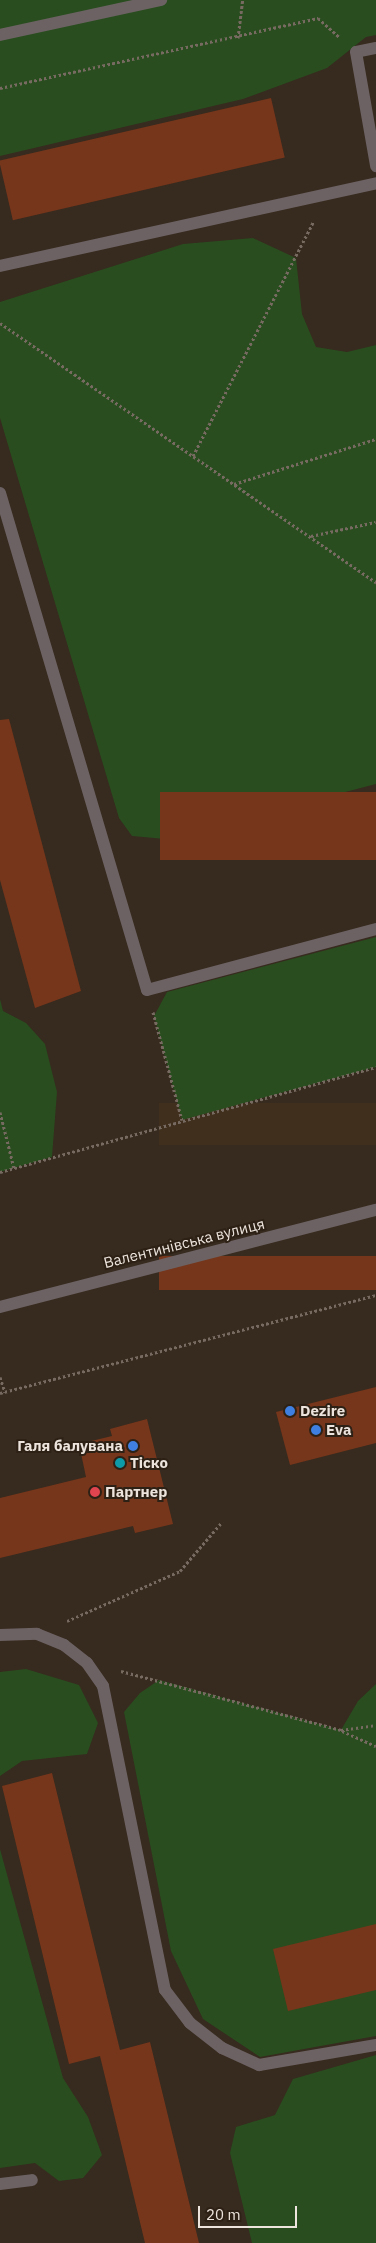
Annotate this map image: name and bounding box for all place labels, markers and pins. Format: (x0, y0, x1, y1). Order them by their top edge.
place label: Dezire (300, 1402, 345, 1420)
marker: Dezire (284, 1405, 296, 1417)
place label: Eva (326, 1421, 352, 1439)
marker: Eva (310, 1424, 322, 1436)
place label: Галя балувана (17, 1437, 123, 1455)
marker: Галя балувана (127, 1440, 139, 1452)
place label: Тіско (130, 1454, 168, 1472)
marker: Тіско (114, 1457, 126, 1469)
place label: Партнер (105, 1483, 167, 1501)
marker: Партнер (89, 1486, 101, 1498)

